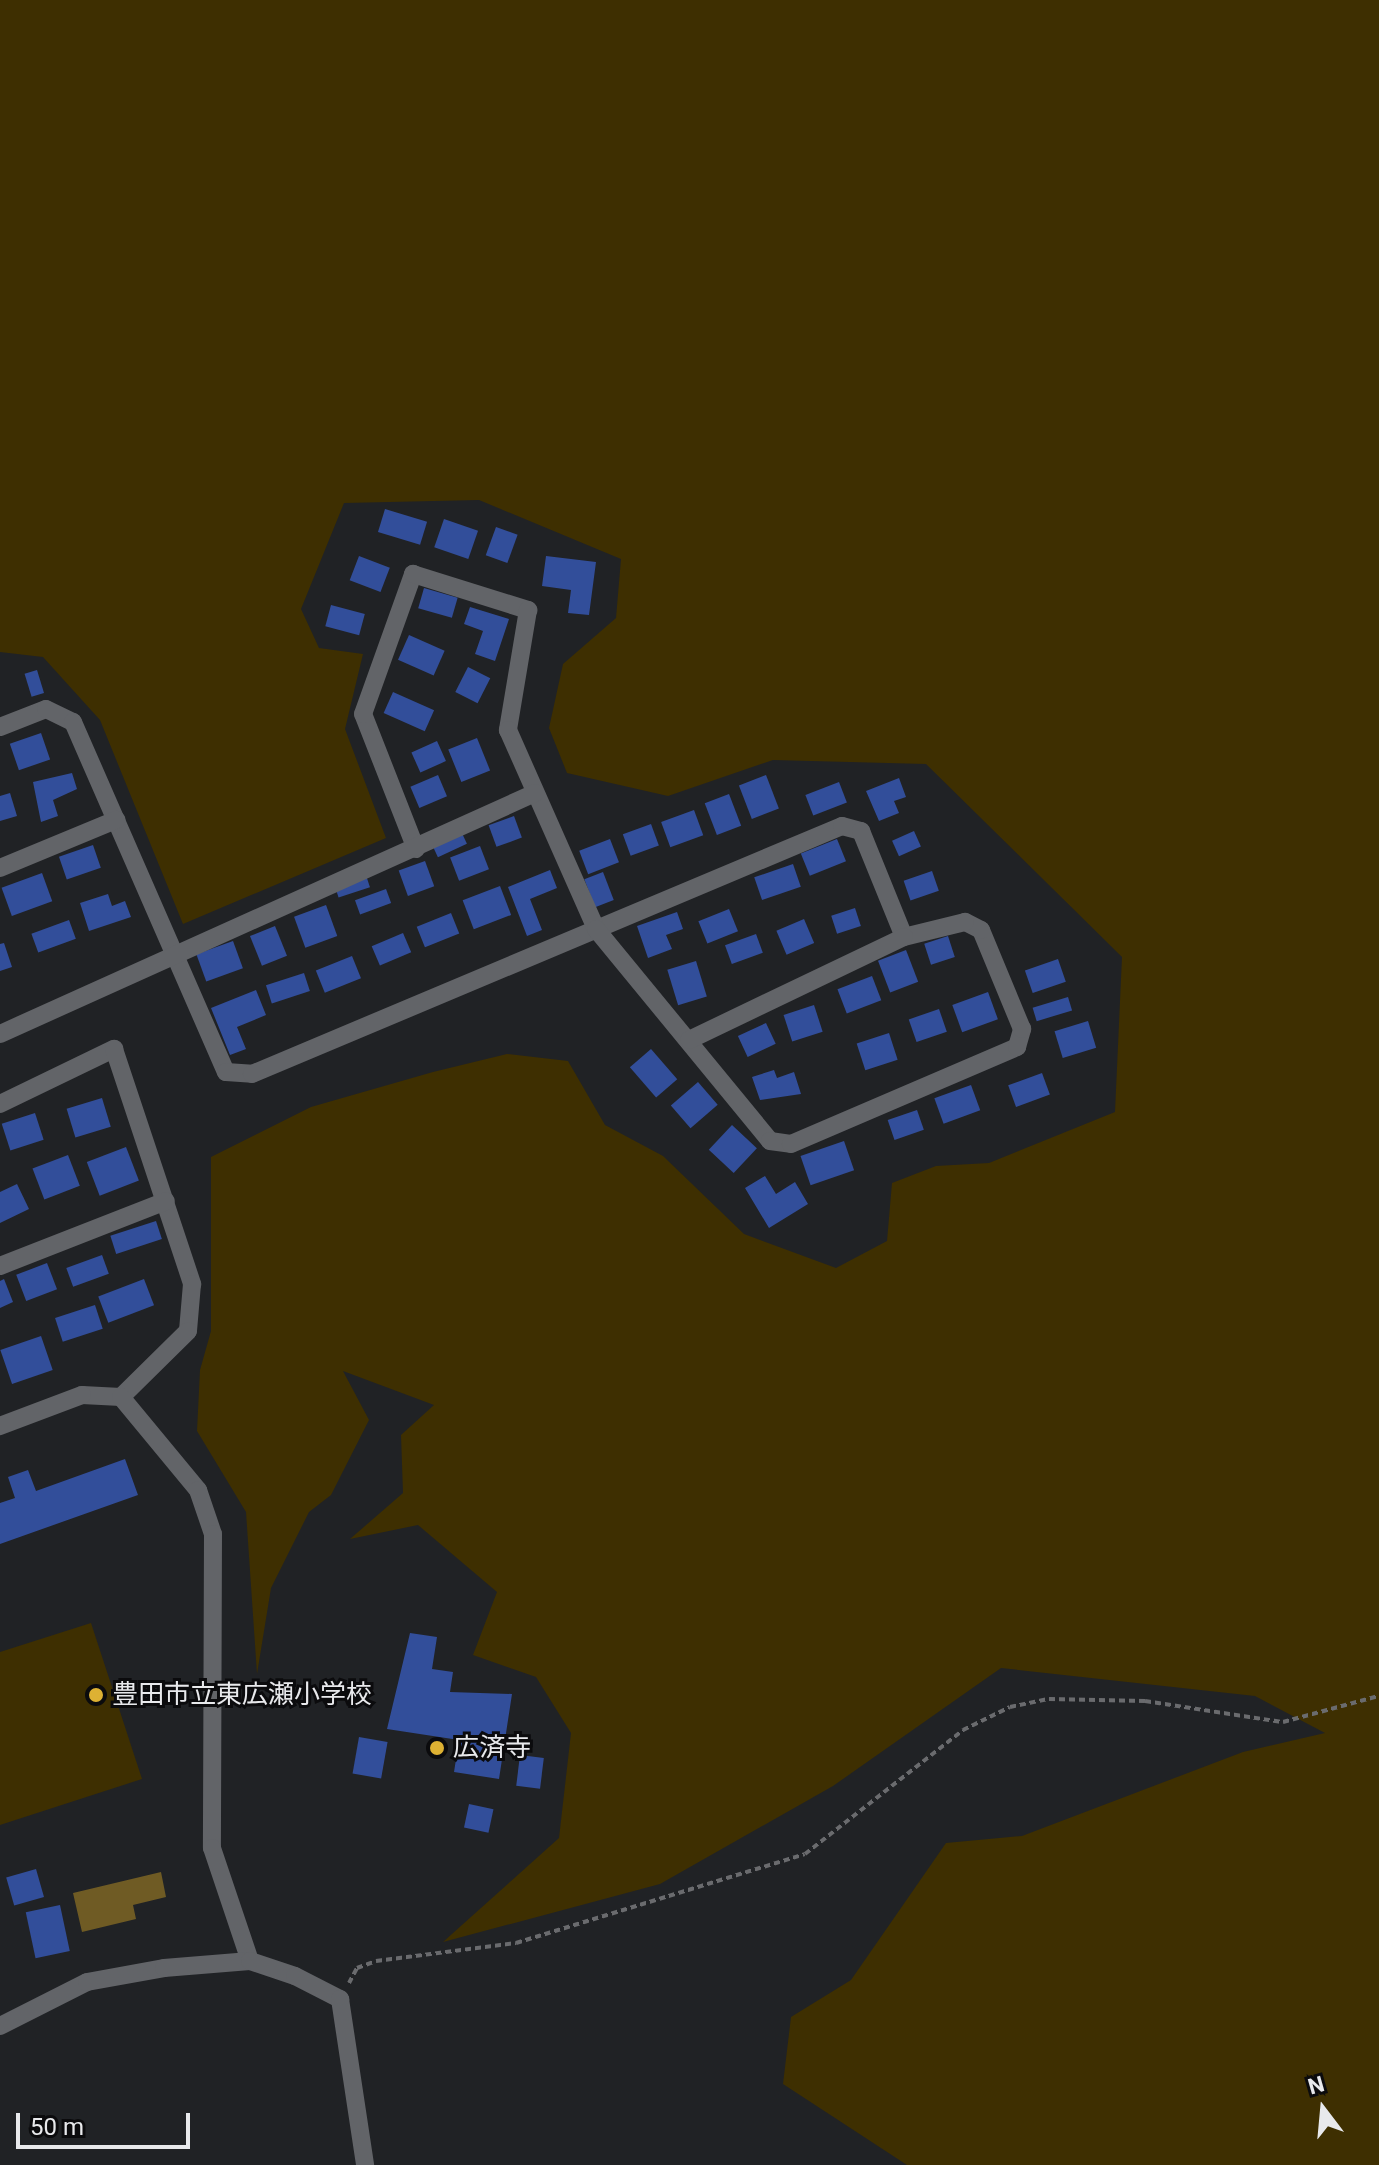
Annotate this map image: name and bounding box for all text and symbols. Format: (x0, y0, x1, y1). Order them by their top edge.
place label: 豊田市立東広瀬小学校 (112, 1679, 372, 1711)
marker: 豊田市立東広瀬小学校 (87, 1686, 105, 1704)
place label: 広済寺 (453, 1732, 531, 1764)
marker: 広済寺 (428, 1739, 446, 1757)
north arrow (1283, 2069, 1363, 2149)
text: N (1305, 2071, 1327, 2100)
scale bar (20, 2097, 194, 2147)
text: 50 m (30, 2113, 84, 2141)

